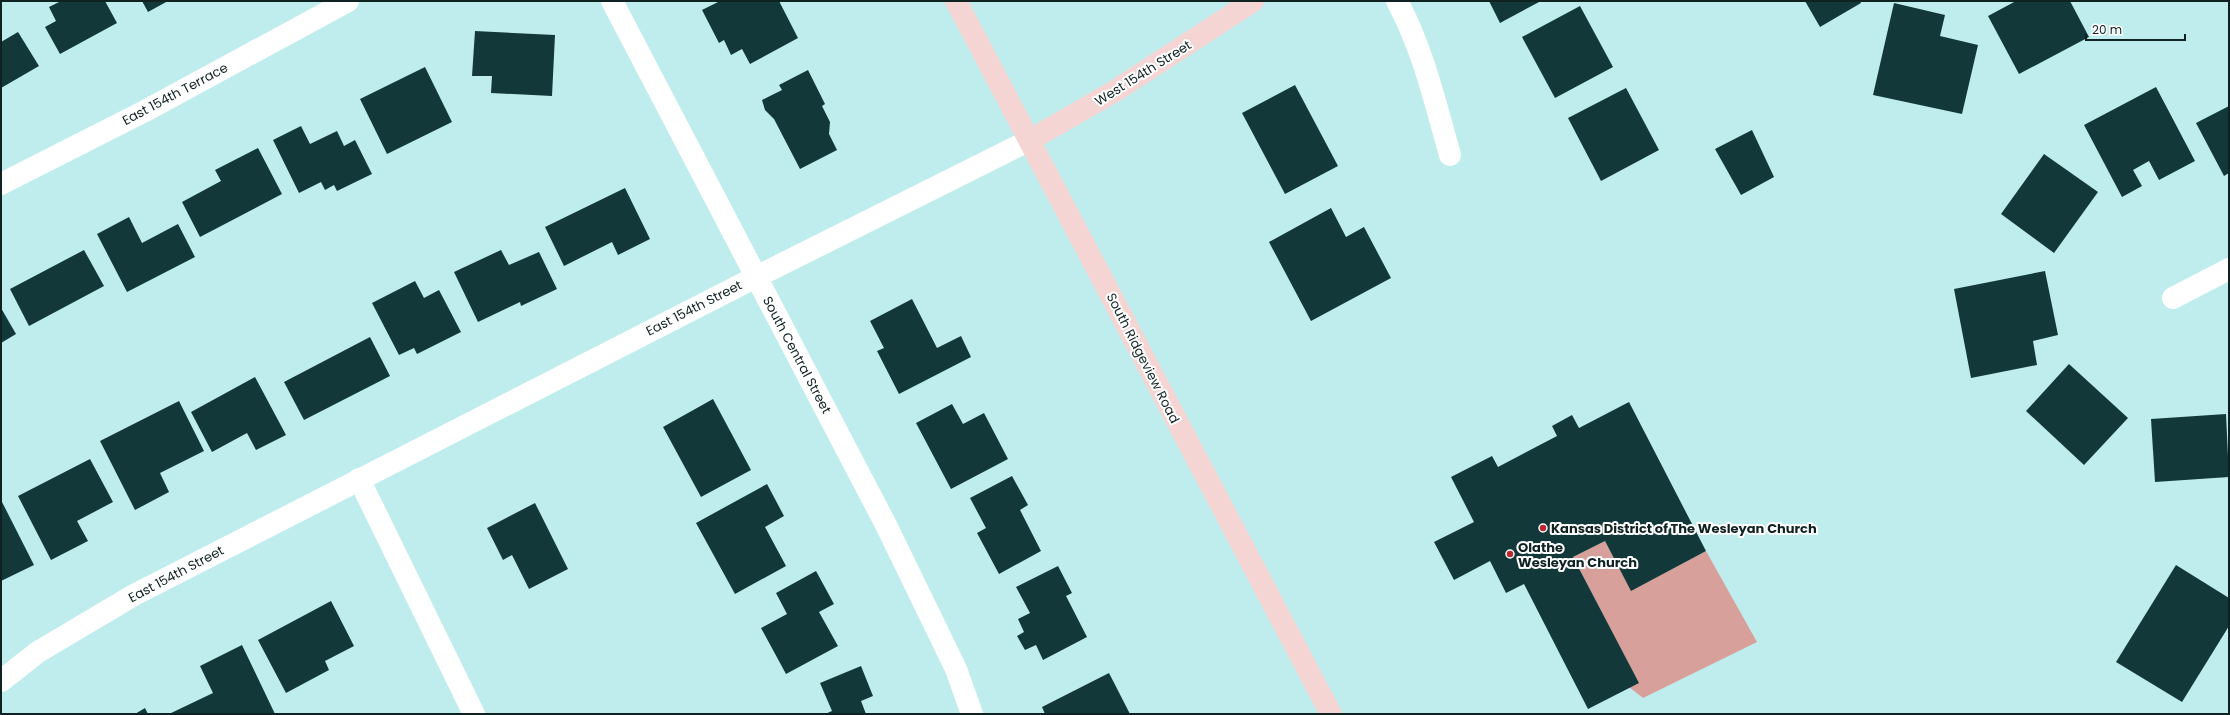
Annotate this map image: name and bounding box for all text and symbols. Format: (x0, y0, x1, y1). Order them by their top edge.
scale bar (2086, 16, 2185, 42)
text: 20 m (2092, 21, 2122, 38)
street label: West 154th Street (1091, 35, 1195, 110)
street label: East 154th Terrace (119, 58, 231, 130)
street label: East 154th Street (643, 275, 746, 340)
street label: South Ridgeview Road (1102, 290, 1184, 426)
street label: South Central Street (758, 293, 836, 417)
place label: Kansas District of The Wesleyan Church (1551, 519, 1817, 538)
marker: Kansas District of The Wesleyan Church (1538, 523, 1548, 533)
place label: Olathe Wesleyan Church (1518, 538, 1637, 572)
street label: East 154th Street (125, 541, 227, 607)
marker: Olathe Wesleyan Church (1505, 549, 1515, 559)

